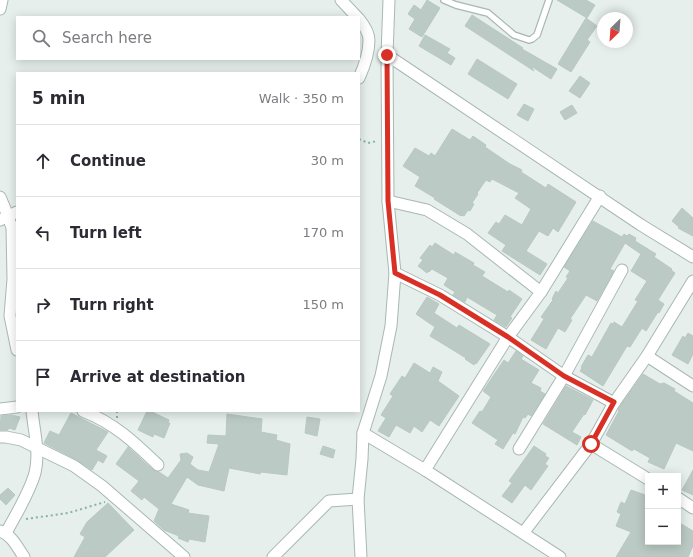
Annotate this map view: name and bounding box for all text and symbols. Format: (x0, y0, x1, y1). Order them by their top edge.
north arrow (597, 12, 633, 48)
search box (16, 16, 360, 60)
icon: search (30, 27, 52, 49)
text: Search here (62, 29, 152, 47)
route end (378, 46, 396, 64)
text: 5 min (32, 88, 85, 108)
text: Walk · 350 m (259, 91, 344, 106)
icon: ahead (32, 150, 54, 172)
text: Continue (70, 152, 146, 170)
text: 30 m (311, 153, 344, 168)
icon: left (32, 222, 54, 244)
text: Turn left (70, 224, 142, 242)
text: 170 m (302, 225, 344, 240)
icon: right (32, 294, 54, 316)
text: Turn right (70, 296, 154, 314)
text: 150 m (302, 297, 344, 312)
icon: arrive (32, 366, 54, 388)
text: Arrive at destination (70, 368, 245, 386)
route start (582, 435, 600, 453)
map controls (645, 473, 681, 545)
button: + (645, 473, 681, 509)
button: − (645, 509, 681, 545)

